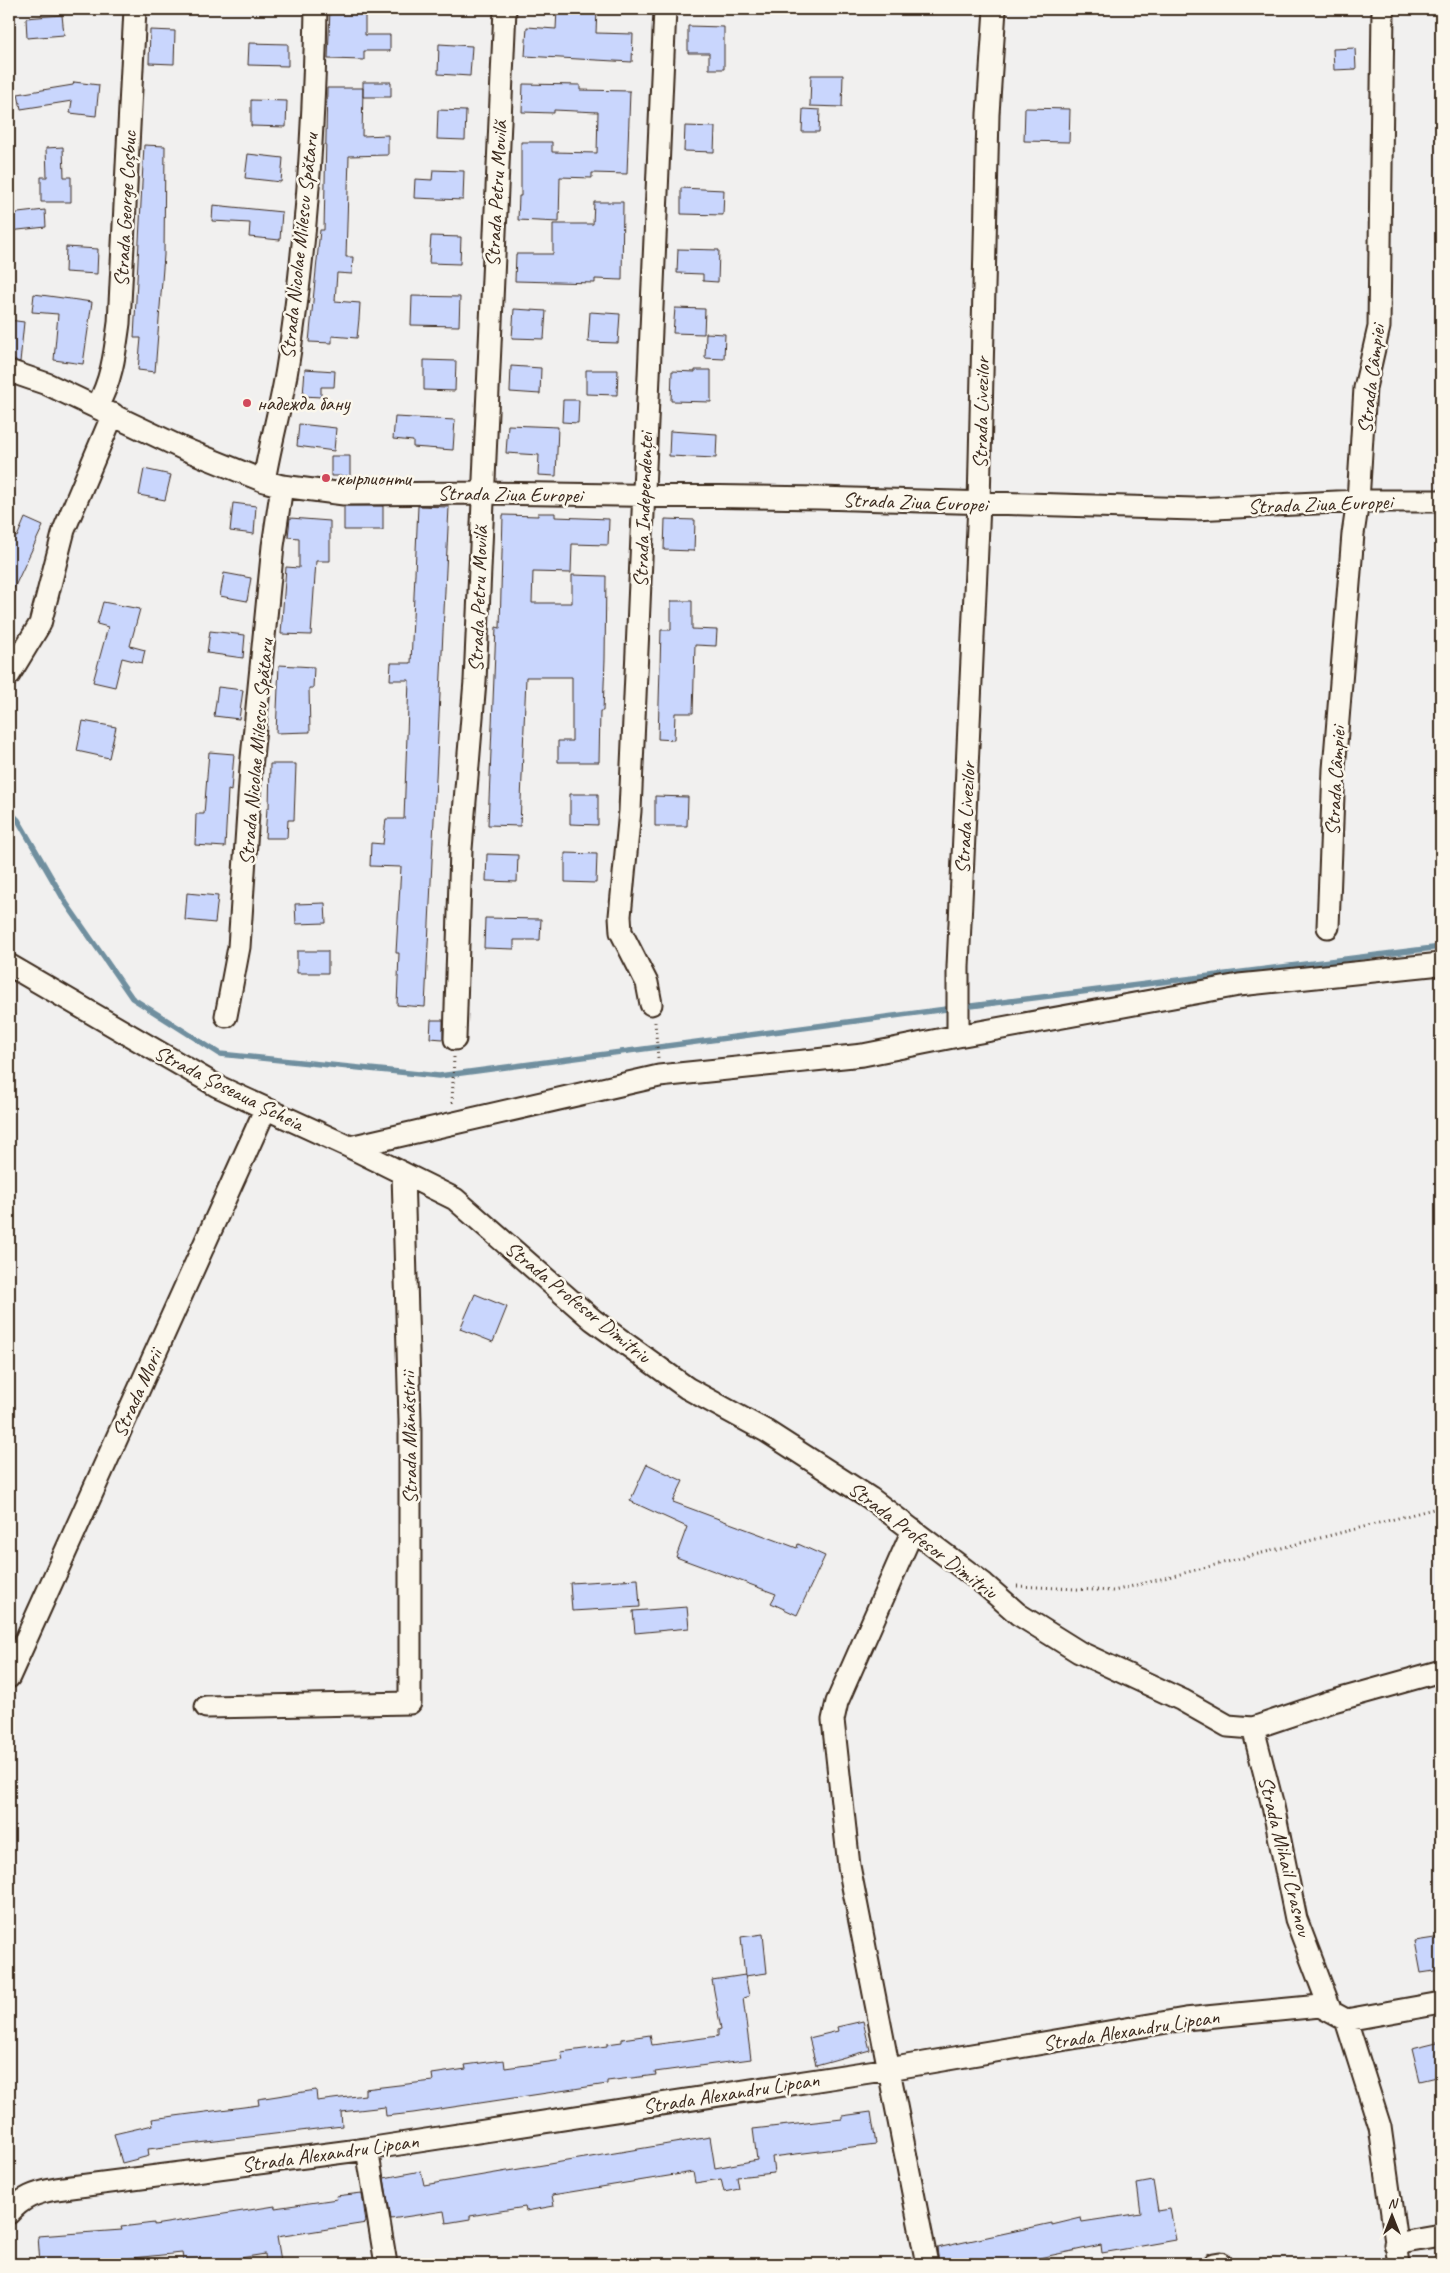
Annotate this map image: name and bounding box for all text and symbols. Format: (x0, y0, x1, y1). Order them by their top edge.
street label: Strada Petru Movilă (479, 119, 513, 268)
street label: Strada George Coșbuc (108, 129, 142, 288)
street label: Strada Nicolae Milescu Spătaru (274, 130, 324, 360)
street label: Strada Câmpiei (1351, 320, 1391, 435)
street label: Strada Livezilor (967, 354, 995, 469)
place label: надежда бану (257, 390, 351, 416)
marker: надежда бану (241, 397, 253, 409)
street label: Strada Independenței (627, 429, 659, 588)
place label: кырлионти (336, 465, 413, 491)
marker: кырлионти (320, 472, 332, 484)
street label: Strada Ziua Europei (437, 480, 586, 508)
street label: Strada Ziua Europei (842, 486, 991, 518)
street label: Strada Ziua Europei (1247, 488, 1396, 520)
street label: Strada Petru Movilă (462, 524, 494, 672)
street label: Strada Nicolae Milescu Spătaru (233, 637, 279, 866)
street label: Strada Câmpiei (1319, 723, 1351, 836)
street label: Strada Livezilor (949, 759, 981, 875)
street label: Strada Șoseaua Șcheia (150, 1039, 310, 1138)
street label: Strada Profesor Dimitriu (500, 1235, 657, 1370)
street label: Strada Morii (106, 1342, 169, 1441)
street label: Strada Mănăstirii (395, 1368, 423, 1504)
street label: Strada Profesor Dimitriu (843, 1475, 1004, 1605)
street label: Strada Mihail Crasnov (1253, 1773, 1318, 1941)
street label: Strada Alexandru Lipcan (1041, 2003, 1222, 2057)
street label: Strada Alexandru Lipcan (641, 2066, 822, 2120)
street label: Strada Alexandru Lipcan (240, 2128, 421, 2178)
north arrow (1368, 2190, 1418, 2240)
text: N (1388, 2195, 1399, 2212)

